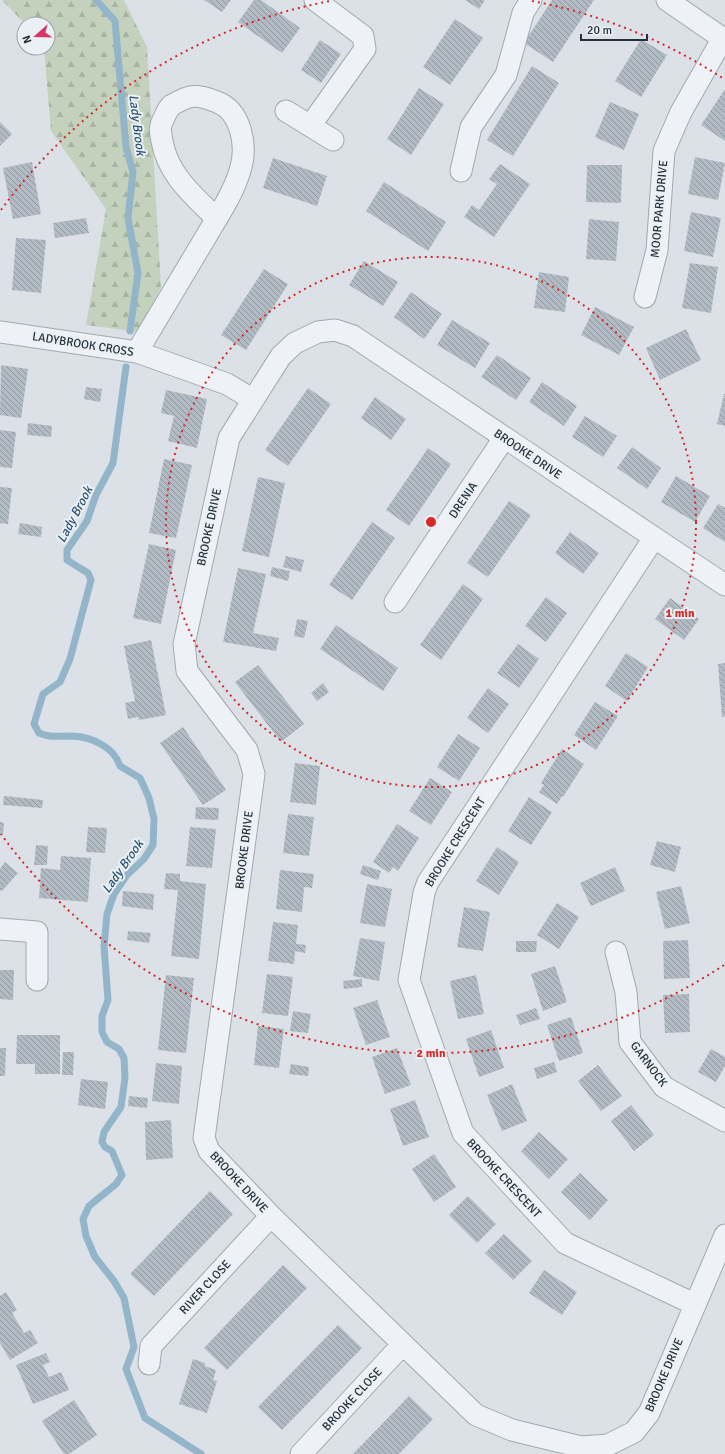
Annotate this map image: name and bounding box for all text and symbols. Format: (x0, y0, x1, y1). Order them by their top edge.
north arrow (16, 16, 56, 56)
scale bar (581, 16, 647, 42)
text: 20 m (587, 23, 612, 38)
text: N (20, 33, 34, 45)
water label: Lady Brook (125, 94, 149, 158)
street label: MOOR PARK DRIVE (648, 159, 671, 258)
street label: LADYBROOK CROSS (31, 329, 135, 360)
street label: BROOKE DRIVE (491, 426, 565, 483)
street label: DRENIA (446, 479, 481, 521)
water label: Lady Brook (53, 482, 97, 545)
street label: BROOKE DRIVE (194, 487, 225, 567)
centre of rings (424, 515, 438, 529)
text: 1 min (666, 606, 695, 621)
street label: BROOKE CRESCENT (422, 795, 489, 890)
street label: BROOKE DRIVE (232, 810, 257, 890)
water label: Lady Brook (99, 836, 148, 896)
street label: GARNOCK (627, 1039, 670, 1090)
text: 2 min (417, 1046, 446, 1061)
street label: BROOKE CRESCENT (463, 1136, 544, 1221)
street label: BROOKE DRIVE (206, 1148, 271, 1216)
street label: RIVER CLOSE (176, 1257, 234, 1318)
street label: BROOKE DRIVE (642, 1336, 687, 1414)
street label: BROOKE CLOSE (319, 1364, 386, 1434)

